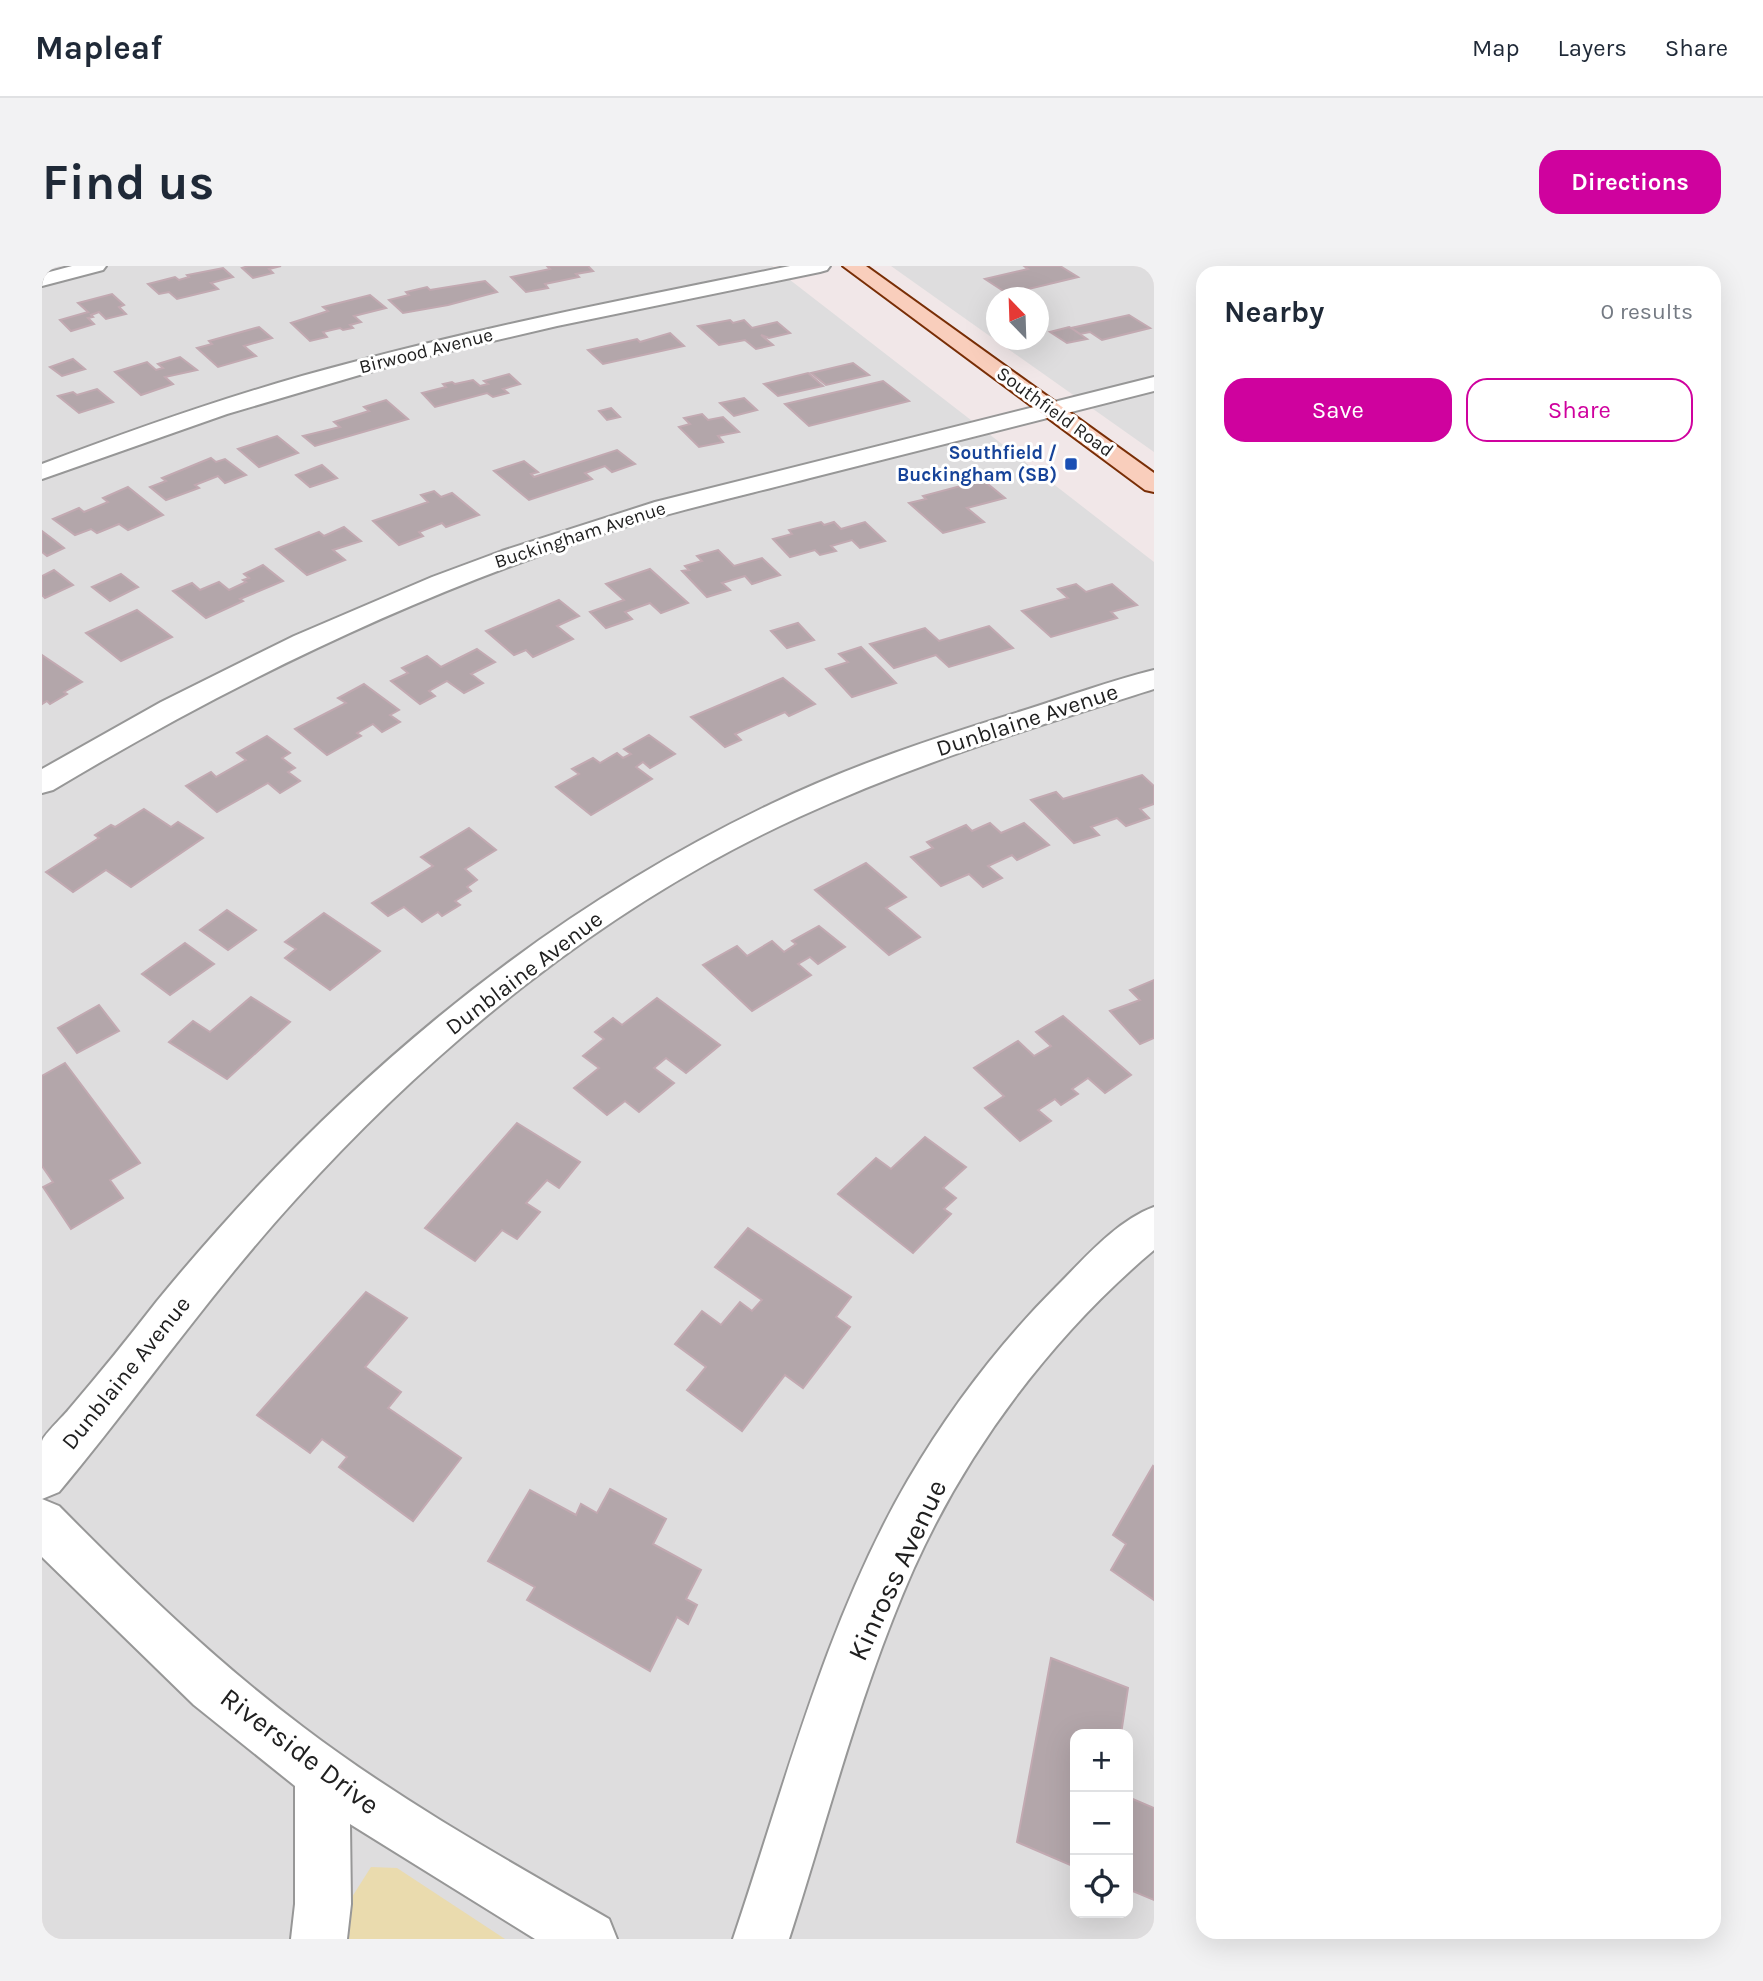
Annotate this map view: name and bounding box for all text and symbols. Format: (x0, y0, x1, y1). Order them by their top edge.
text: Mapleaf (35, 29, 162, 67)
text: Map (1472, 34, 1520, 62)
text: Layers (1558, 34, 1627, 62)
text: Share (1665, 34, 1728, 62)
button: Directions (1539, 150, 1721, 214)
text: Find us (42, 154, 214, 211)
north arrow (986, 287, 1049, 350)
text: Nearby (1224, 294, 1324, 330)
text: 0 results (1601, 298, 1693, 325)
street label: Birwood Avenue (357, 324, 495, 378)
street label: Southfield Road (992, 362, 1118, 462)
button: Save (1224, 378, 1452, 442)
button: Share (1466, 378, 1693, 442)
place label: Southfield / Buckingham (SB) (897, 442, 1057, 486)
marker: Southfield / Buckingham (SB) (1063, 456, 1079, 472)
street label: Buckingham Avenue (492, 497, 668, 573)
street label: Dunblaine Avenue (933, 678, 1121, 762)
street label: Dunblaine Avenue (440, 905, 608, 1041)
street label: Dunblaine Avenue (56, 1291, 196, 1455)
street label: Kinross Avenue (841, 1474, 953, 1666)
street label: Riverside Drive (214, 1681, 386, 1821)
map controls (1070, 1729, 1133, 1918)
button: + (1070, 1729, 1133, 1792)
button: − (1070, 1792, 1133, 1855)
button: locate (1070, 1855, 1133, 1918)

